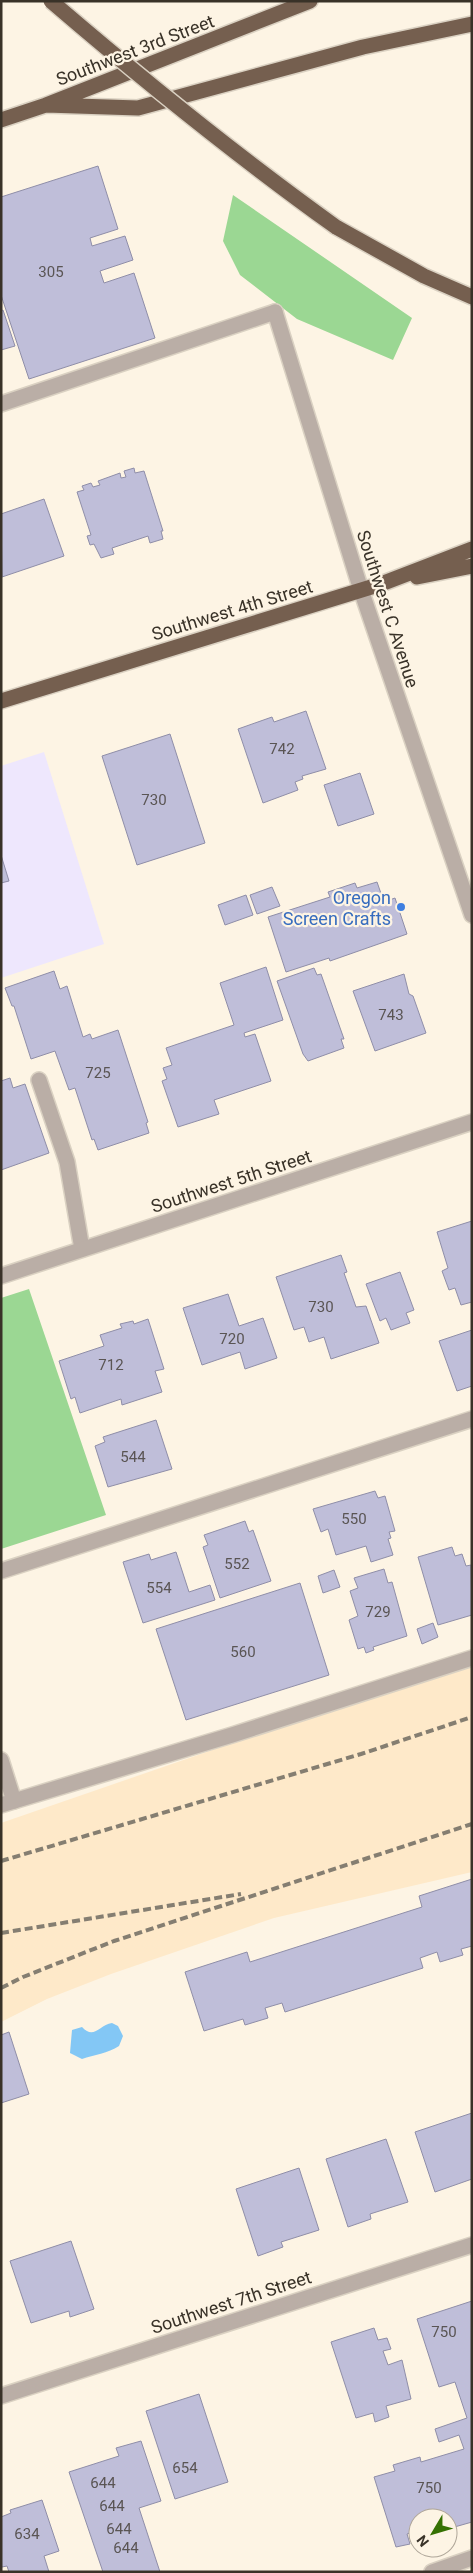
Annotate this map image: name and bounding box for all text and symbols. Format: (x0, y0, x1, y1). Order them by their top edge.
street label: Southwest 3rd Street (53, 10, 217, 90)
house number: 305 (38, 263, 64, 281)
street label: Southwest C Avenue (353, 528, 423, 690)
street label: Southwest 4th Street (149, 575, 315, 644)
house number: 742 (269, 740, 295, 758)
house number: 730 (141, 791, 167, 809)
place label: Oregon Screen Crafts (283, 887, 391, 929)
marker: Oregon Screen Crafts (395, 901, 407, 913)
house number: 743 (378, 1006, 404, 1024)
house number: 725 (85, 1064, 111, 1082)
street label: Southwest 5th Street (148, 1145, 314, 1217)
house number: 730 (308, 1298, 334, 1316)
house number: 720 (219, 1330, 245, 1348)
house number: 712 (98, 1356, 124, 1374)
house number: 544 (120, 1448, 146, 1466)
house number: 550 (341, 1510, 367, 1528)
house number: 552 (224, 1555, 250, 1573)
house number: 554 (146, 1579, 172, 1597)
house number: 729 (365, 1603, 391, 1621)
house number: 560 (230, 1643, 256, 1661)
street label: Southwest 7th Street (148, 2266, 314, 2338)
house number: 750 (431, 2323, 457, 2341)
house number: 654 (172, 2459, 198, 2477)
house number: 644 (90, 2474, 116, 2492)
house number: 750 (416, 2479, 442, 2497)
house number: 644 (99, 2497, 125, 2515)
north arrow (408, 2508, 458, 2558)
house number: 644 (106, 2520, 132, 2538)
house number: 634 (14, 2525, 40, 2543)
text: N (413, 2532, 432, 2550)
house number: 644 (113, 2539, 139, 2557)

